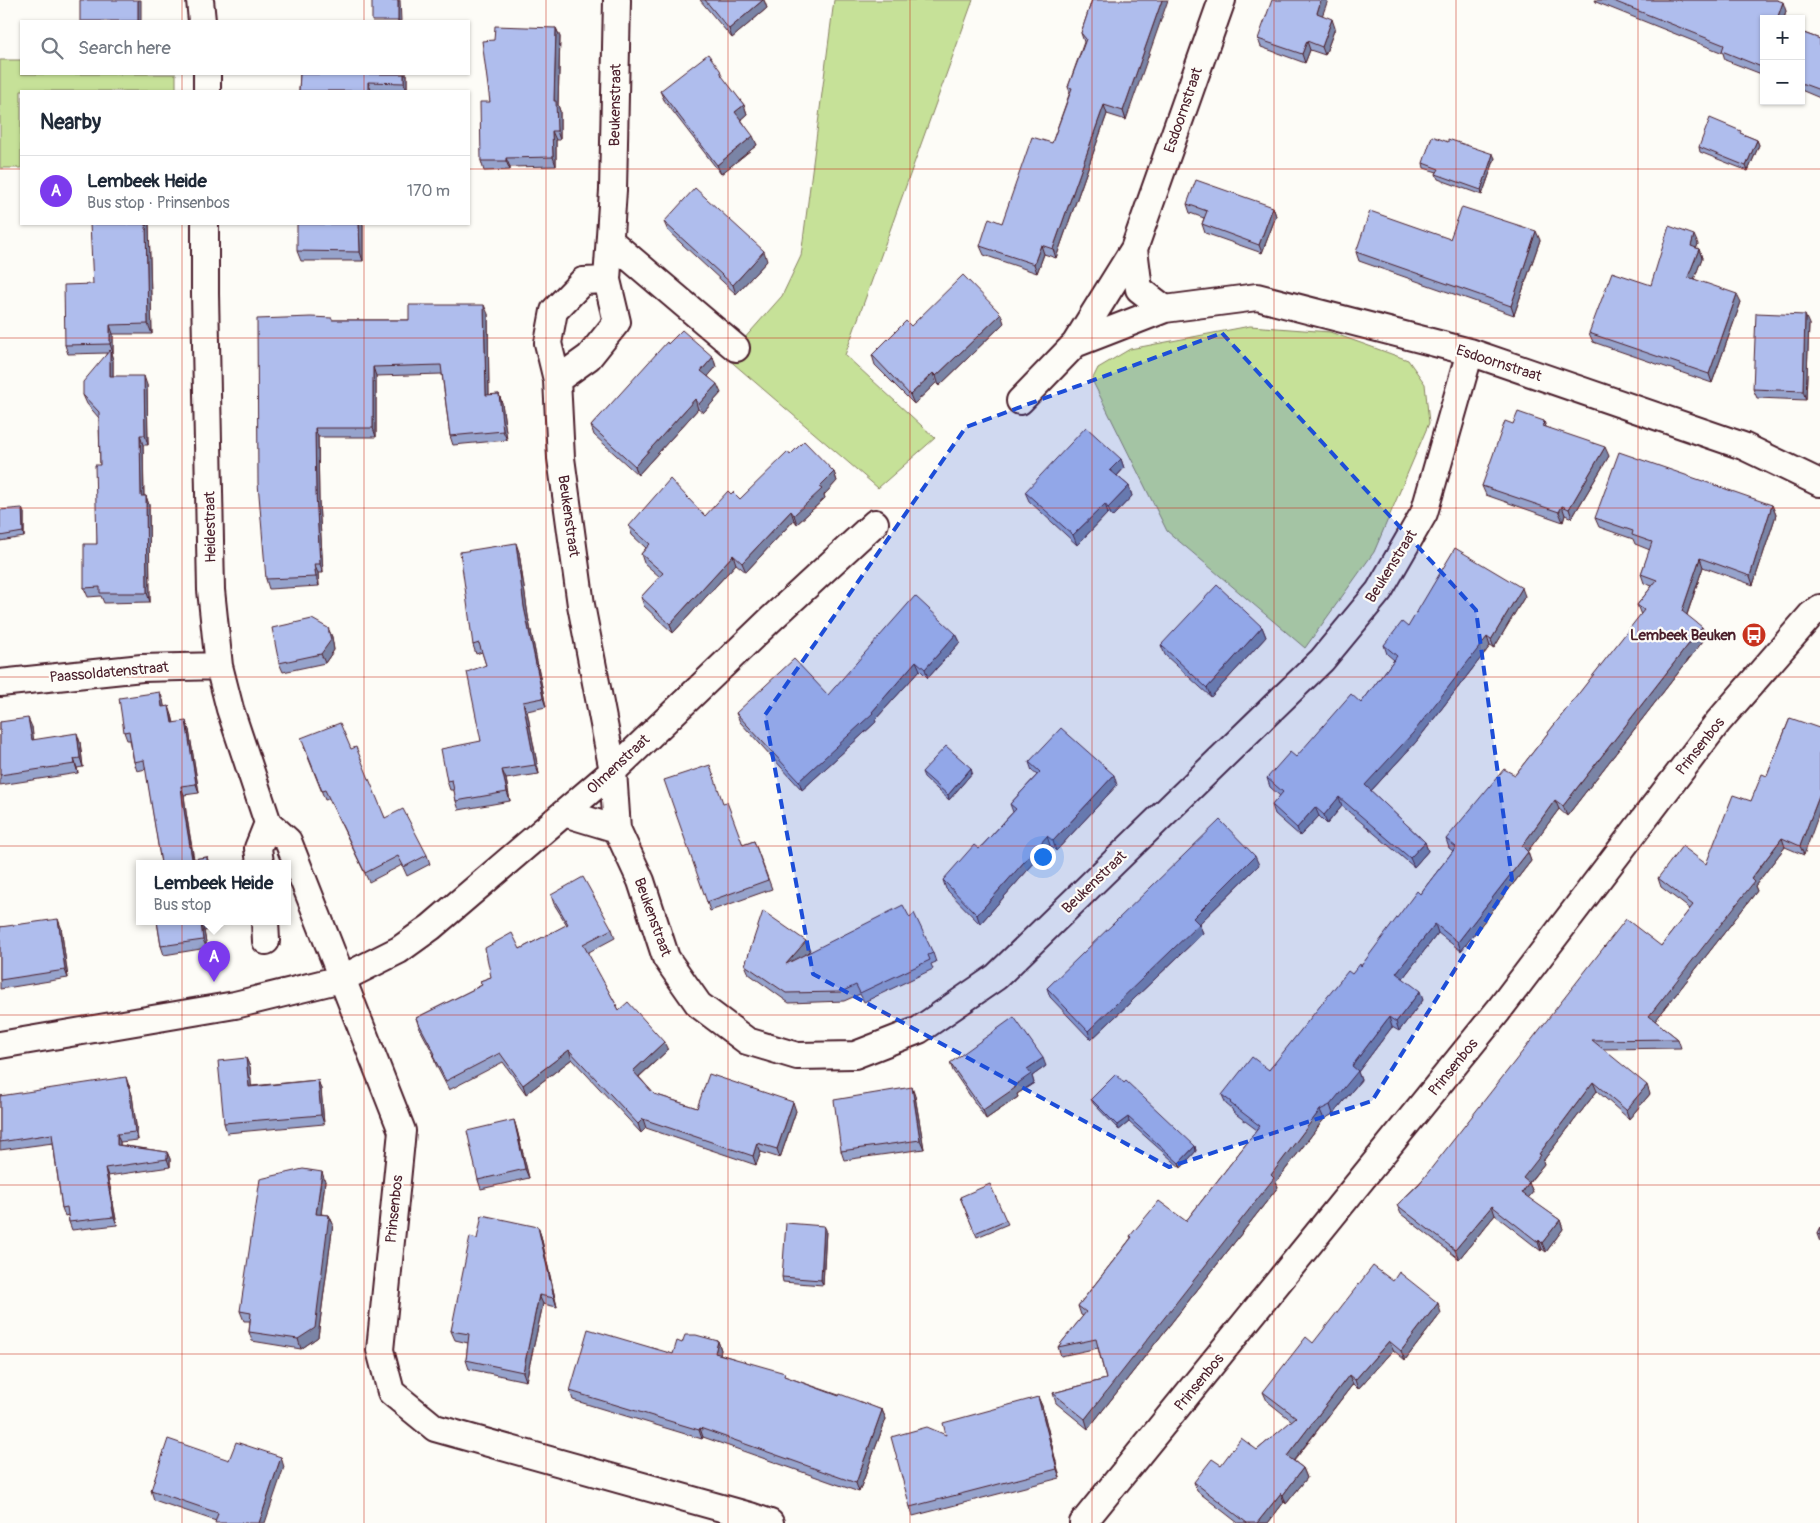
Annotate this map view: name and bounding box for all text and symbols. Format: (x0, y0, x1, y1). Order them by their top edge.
map controls (1760, 15, 1805, 105)
button: + (1760, 15, 1805, 60)
search box (20, 20, 470, 75)
icon: search (38, 34, 66, 62)
text: Search here (78, 36, 171, 60)
button: − (1760, 60, 1805, 105)
street label: Beukenstraat (605, 63, 626, 146)
street label: Esdoornstraat (1160, 64, 1207, 155)
text: Nearby (40, 109, 101, 136)
text: Lembeek Heide (87, 169, 207, 193)
text: A (51, 181, 61, 201)
text: 170 m (407, 181, 450, 201)
text: Bus stop · Prinsenbos (87, 193, 230, 213)
street label: Esdoornstraat (1454, 341, 1545, 387)
street label: Beukenstraat (553, 474, 584, 559)
street label: Heidestraat (200, 490, 221, 563)
street label: Beukenstraat (1361, 525, 1422, 606)
bus stop icon: Lembeek Beuken (1741, 622, 1767, 648)
place label: Lembeek Beuken (1630, 626, 1737, 645)
street label: Paassoldatenstraat (49, 658, 170, 687)
street label: Prinsenbos (1672, 713, 1729, 779)
street label: Olmenstraat (583, 730, 655, 798)
your location (1030, 844, 1056, 870)
street label: Beukenstraat (1058, 846, 1131, 918)
popup (136, 860, 291, 925)
text: Lembeek Heide (154, 871, 273, 895)
street label: Beukenstraat (629, 875, 676, 960)
text: Bus stop (154, 895, 211, 915)
pin: A (198, 941, 230, 982)
street label: Prinsenbos (1424, 1035, 1482, 1100)
street label: Prinsenbos (381, 1174, 408, 1244)
street label: Prinsenbos (1170, 1350, 1228, 1415)

